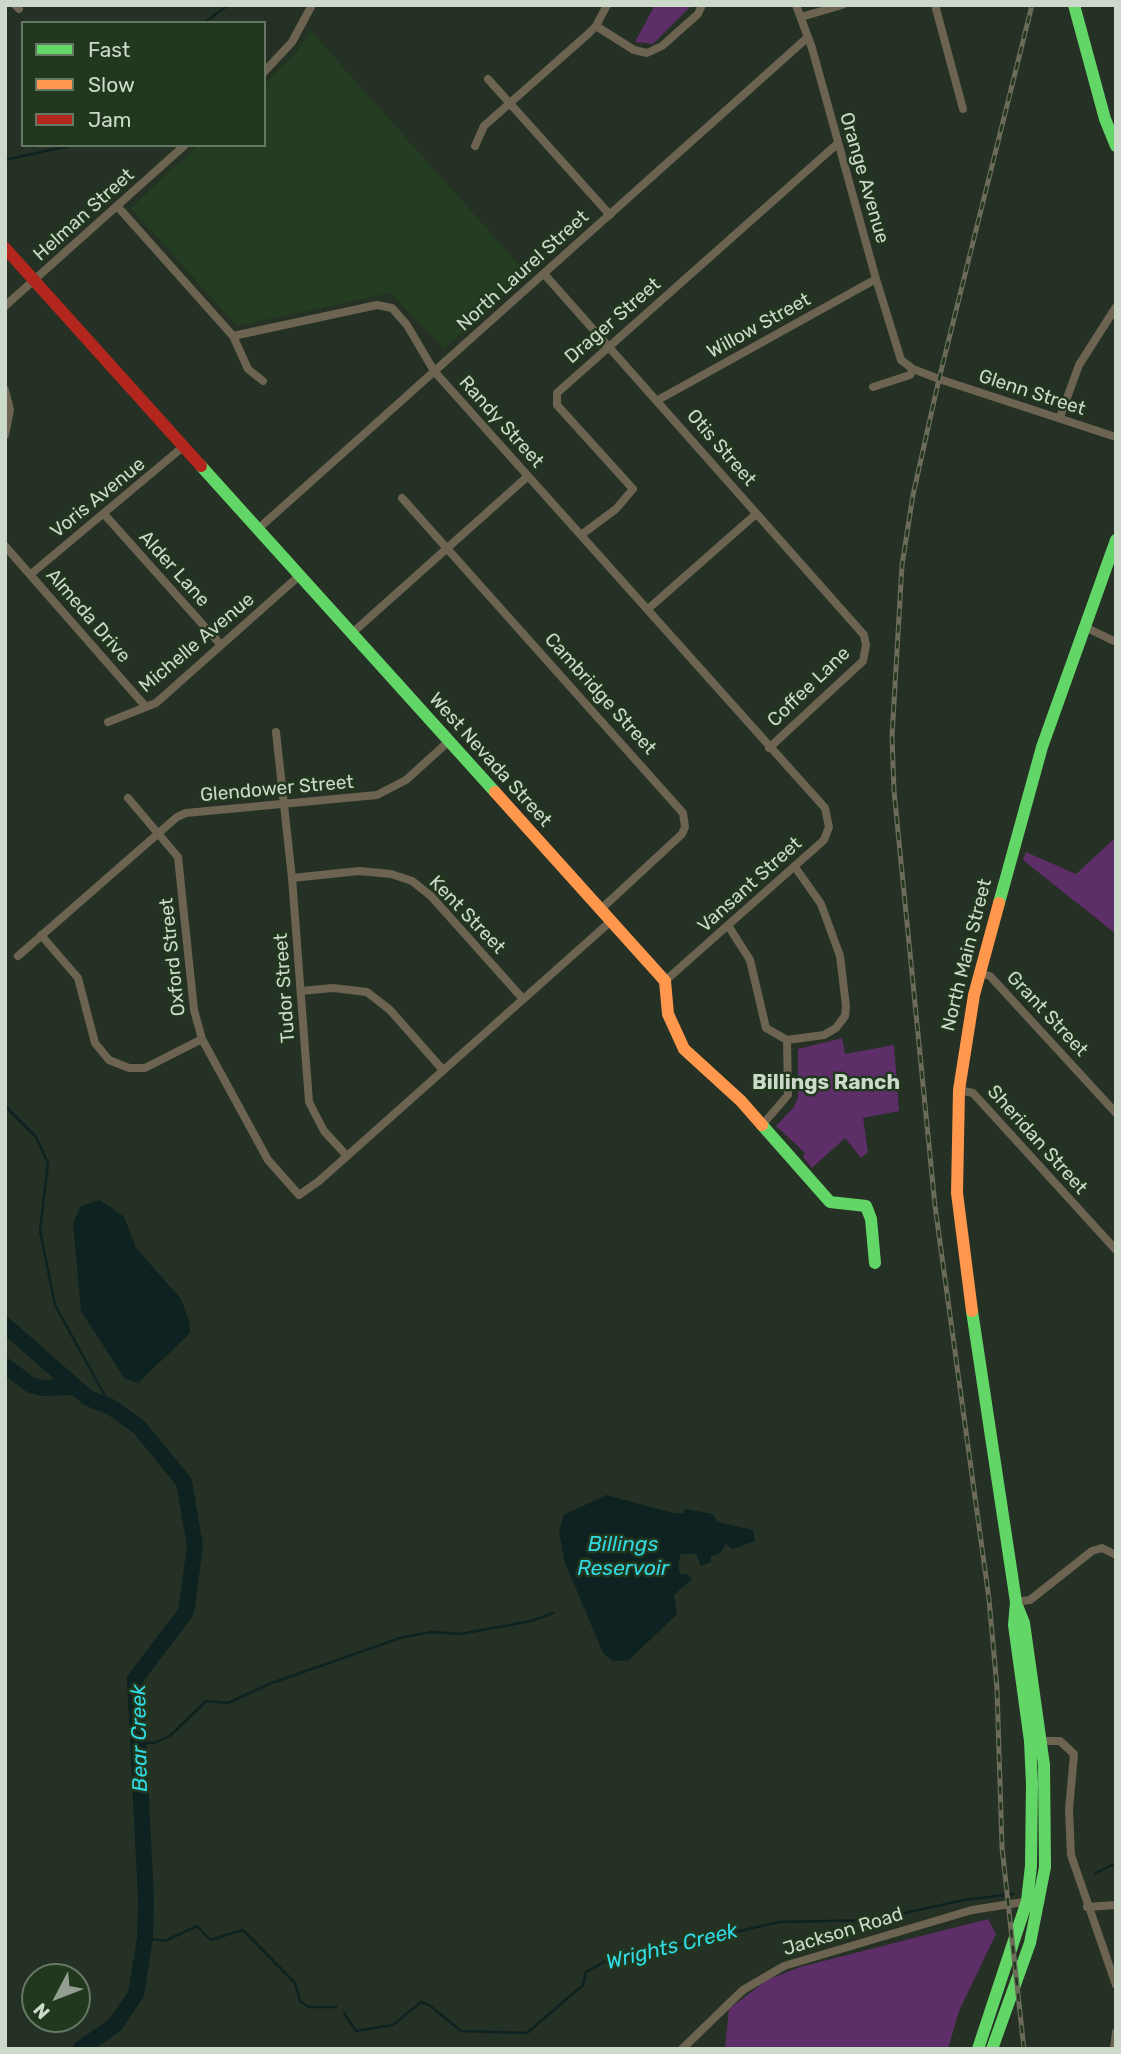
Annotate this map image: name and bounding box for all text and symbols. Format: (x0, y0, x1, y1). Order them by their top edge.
legend (21, 21, 266, 147)
text: Fast (88, 37, 130, 62)
text: Slow (88, 72, 135, 97)
text: Jam (88, 107, 132, 132)
street label: Orange Avenue (834, 110, 894, 246)
street label: Helman Street (29, 164, 139, 266)
street label: North Laurel Street (452, 206, 594, 336)
street label: Drager Street (560, 273, 666, 369)
street label: Willow Street (703, 288, 815, 364)
street label: Glenn Street (976, 365, 1088, 421)
street label: Randy Street (454, 371, 548, 473)
street label: Otis Street (682, 405, 760, 491)
street label: Voris Avenue (46, 453, 150, 543)
street label: Alder Lane (134, 526, 214, 612)
street label: Almeda Drive (41, 564, 135, 668)
street label: Michelle Avenue (135, 588, 259, 698)
street label: Cambridge Street (539, 628, 661, 760)
street label: Coffee Lane (763, 642, 855, 732)
street label: West Nevada Street (424, 688, 556, 832)
street label: Glendower Street (199, 771, 355, 807)
street label: Vansant Street (693, 832, 807, 938)
street label: Kent Street (424, 871, 510, 959)
street label: North Main Street (937, 876, 997, 1034)
street label: Oxford Street (155, 897, 191, 1017)
street label: Tudor Street (270, 932, 300, 1044)
street label: Grant Street (1002, 966, 1092, 1062)
district label: Billings Ranch (752, 1070, 900, 1096)
street label: Sheridan Street (982, 1081, 1092, 1199)
water label: Billings Reservoir (577, 1532, 669, 1582)
water label: Bear Creek (126, 1684, 154, 1792)
street label: Jackson Road (780, 1903, 906, 1961)
water label: Wrights Creek (604, 1918, 740, 1976)
north arrow (21, 1963, 91, 2033)
text: N (28, 1998, 55, 2024)

